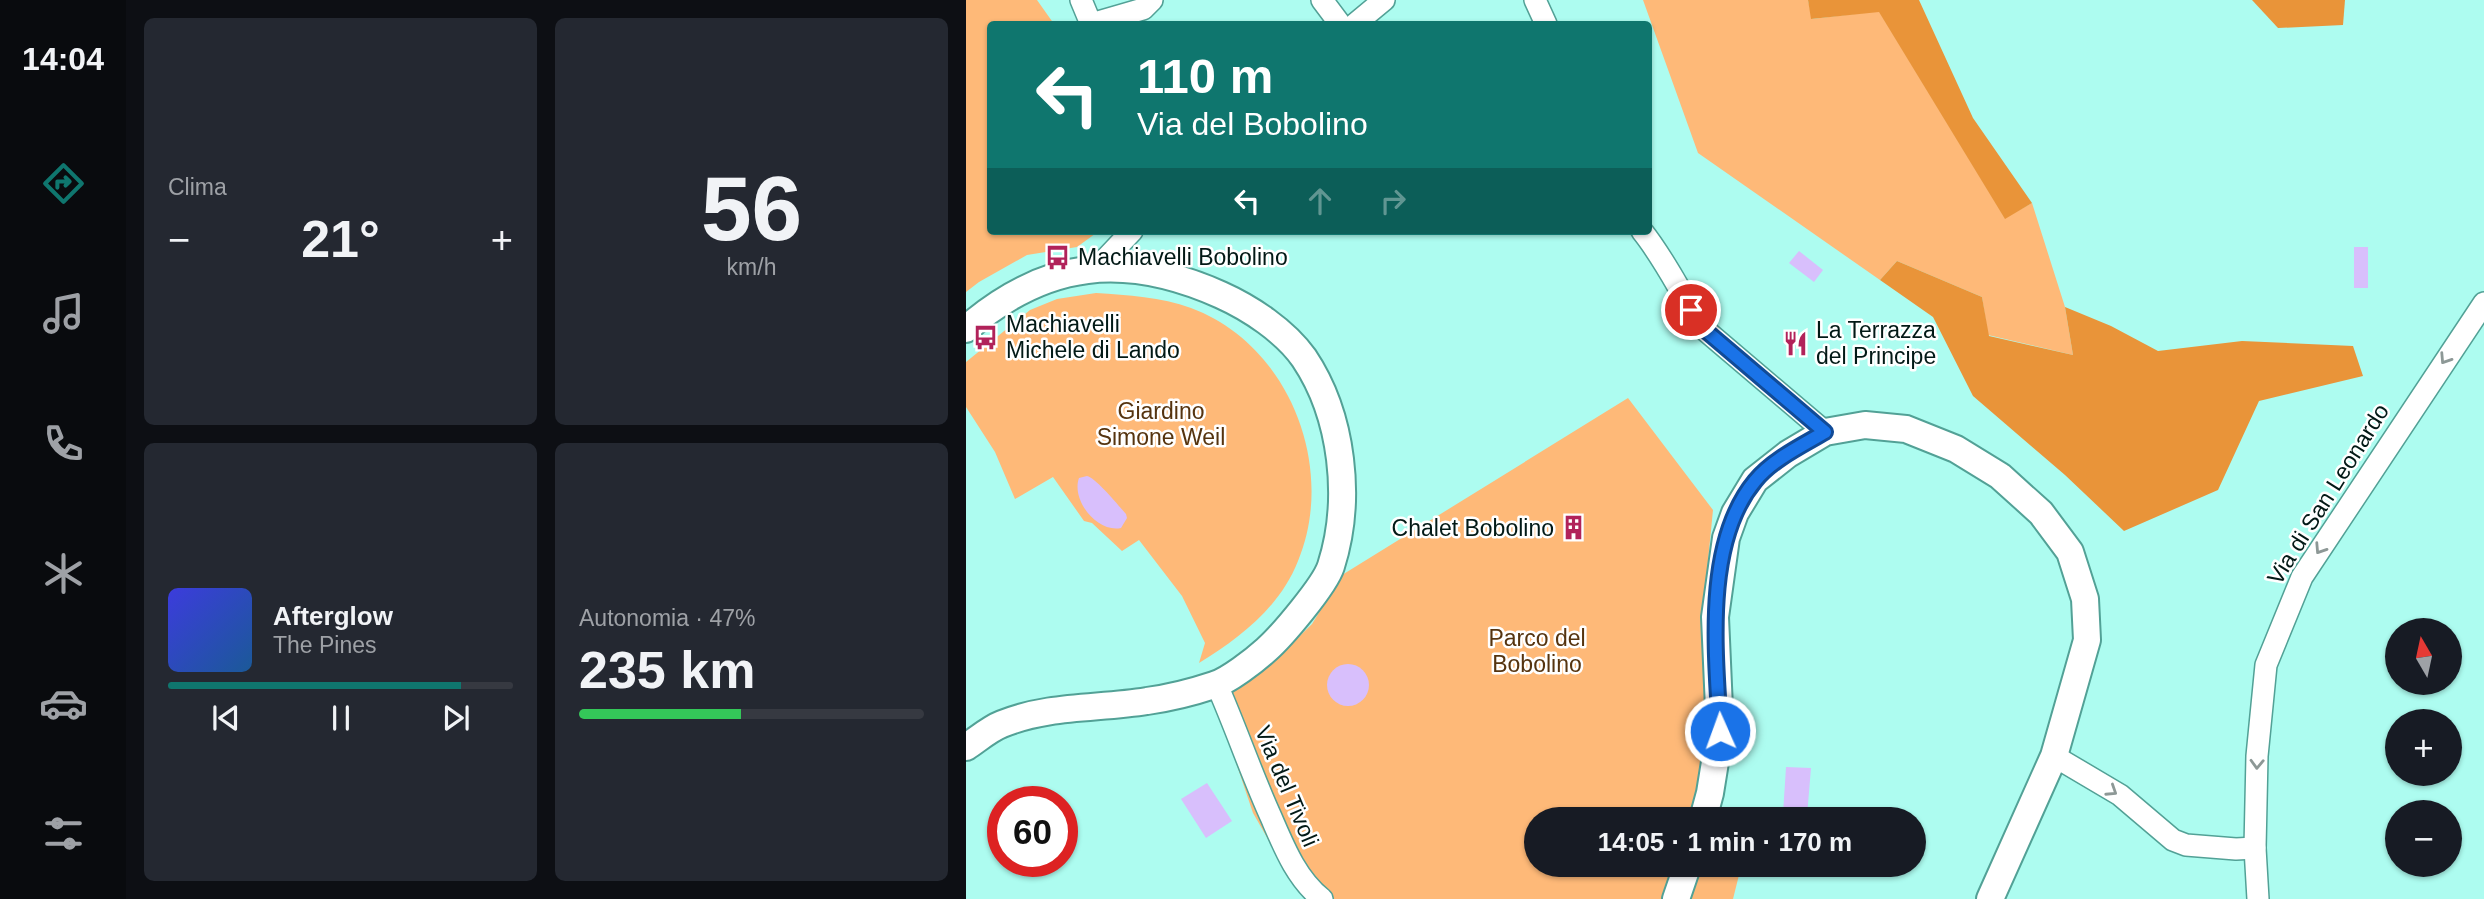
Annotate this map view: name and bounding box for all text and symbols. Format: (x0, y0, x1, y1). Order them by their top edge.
text: 14:04 (22, 41, 104, 77)
icon: left (1022, 49, 1113, 140)
text: 110 m (1137, 49, 1273, 103)
text: Via del Bobolino (1137, 106, 1368, 142)
text: 56 (701, 158, 802, 259)
icon: directions (39, 159, 88, 208)
text: Clima (168, 174, 227, 200)
icon: left (1228, 182, 1266, 220)
icon: ahead (1301, 182, 1339, 220)
icon: right (1374, 182, 1412, 220)
text: 21° (301, 210, 380, 268)
text: − (168, 219, 190, 261)
text: + (491, 219, 513, 261)
bus stop icon: Machiavelli Bobolino (1044, 243, 1072, 271)
place label: Machiavelli Bobolino (1078, 244, 1288, 270)
text: km/h (727, 254, 776, 280)
pin (1661, 280, 1721, 340)
icon: music (39, 289, 88, 338)
icon: arrive (1672, 291, 1710, 329)
place label: Machiavelli Michele di Lando (1006, 311, 1180, 363)
place label: La Terrazza del Principe (1816, 317, 1936, 369)
bus stop icon: Machiavelli Michele di Lando (972, 323, 1000, 351)
restaurant icon: La Terrazza del Principe (1782, 329, 1810, 357)
one-way arrow (2441, 351, 2453, 364)
park label: Giardino Simone Weil (1097, 398, 1225, 450)
street label: Via di San Leonardo (2262, 399, 2394, 589)
icon: phone (39, 419, 88, 468)
building icon: Chalet Bobolino (1560, 514, 1588, 542)
place label: Chalet Bobolino (1392, 515, 1554, 541)
one-way arrow (2316, 541, 2328, 554)
icon: climate (39, 549, 88, 598)
text: Afterglow (273, 601, 393, 631)
text: Autonomia · 47% (579, 605, 755, 631)
north arrow (2385, 618, 2462, 695)
map controls (2385, 618, 2462, 877)
park label: Parco del Bobolino (1488, 625, 1586, 677)
text: The Pines (273, 632, 377, 658)
text: 235 km (579, 641, 755, 699)
icon: car (39, 679, 88, 728)
position arrow (1683, 694, 1757, 768)
icon: previous (207, 699, 245, 737)
icon: pause (322, 699, 360, 737)
icon: next (437, 699, 475, 737)
button: + (2385, 709, 2462, 786)
street label: Via del Tivoli (1250, 722, 1324, 850)
one-way arrow (2250, 758, 2265, 769)
one-way arrow (2105, 783, 2118, 796)
speed limit sign: 60 (987, 786, 1078, 877)
button: − (2385, 800, 2462, 877)
icon: filters (39, 809, 88, 858)
text: 14:05 · 1 min · 170 m (1598, 827, 1852, 857)

